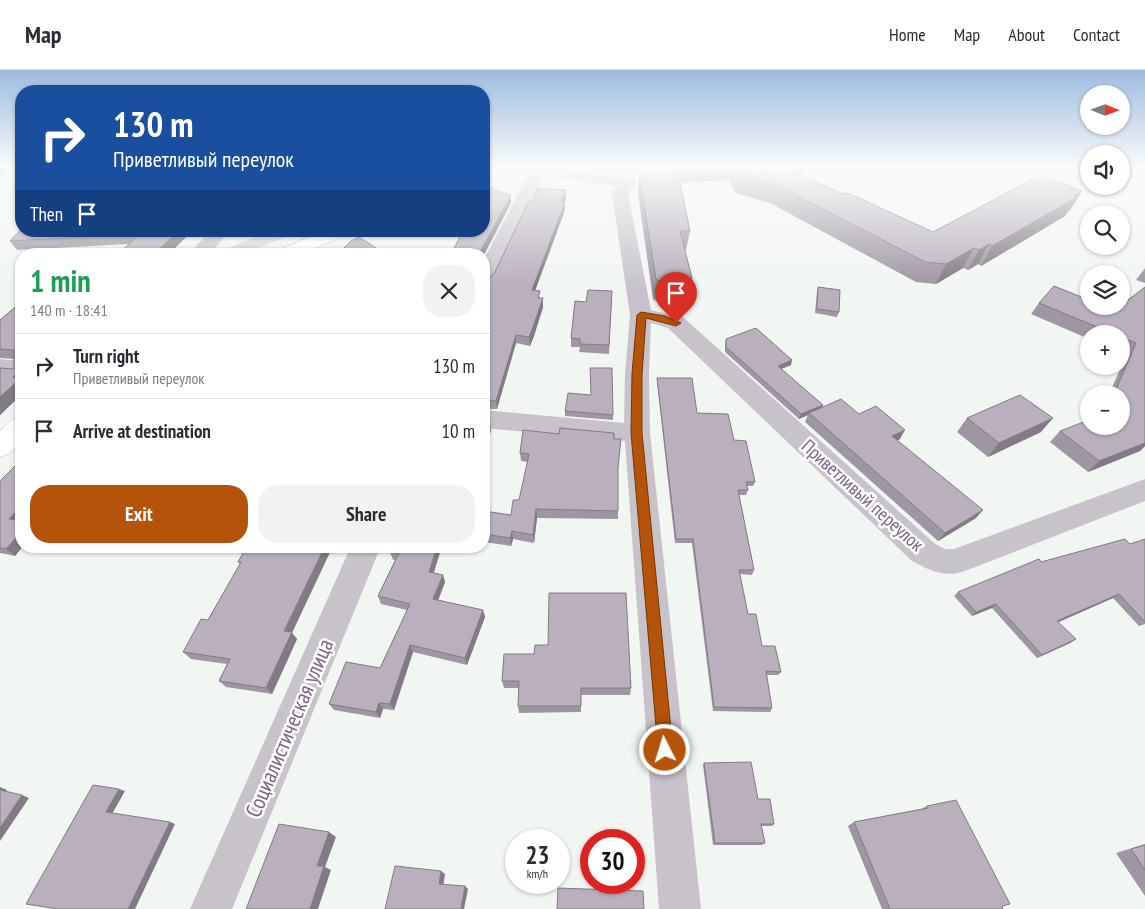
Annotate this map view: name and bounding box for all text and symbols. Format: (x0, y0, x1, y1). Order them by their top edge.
text: Map (25, 19, 62, 50)
text: Home (889, 23, 926, 46)
text: Map (954, 23, 980, 46)
text: About (1008, 23, 1045, 46)
text: Contact (1073, 23, 1120, 46)
north arrow (1080, 85, 1130, 135)
map controls (1080, 85, 1130, 435)
text: 130 m (113, 101, 194, 147)
icon: right (30, 105, 95, 170)
text: Приветливый переулок (113, 145, 294, 173)
button: sound (1080, 145, 1130, 195)
icon: arrive (73, 200, 101, 228)
text: Then (30, 202, 63, 226)
button: search (1080, 205, 1130, 255)
text: 1 min (30, 261, 91, 300)
button: close (423, 265, 475, 317)
button: layers (1080, 265, 1130, 315)
pin (655, 272, 697, 323)
icon: arrive (662, 279, 690, 307)
text: 140 m · 18:41 (30, 300, 108, 320)
button: + (1080, 325, 1130, 375)
text: Turn right (73, 344, 139, 368)
icon: right (30, 352, 58, 380)
text: 130 m (433, 354, 475, 378)
text: Приветливый переулок (73, 368, 205, 388)
button: − (1080, 385, 1130, 435)
icon: arrive (30, 417, 58, 445)
text: Arrive at destination (73, 419, 211, 443)
text: 10 m (442, 419, 475, 443)
street label: Приветливый переулок (797, 434, 930, 557)
button: Exit (30, 485, 248, 543)
button: Share (258, 485, 475, 543)
street label: Социалистическая улица (239, 635, 339, 821)
position arrow (638, 723, 690, 775)
speed limit sign: 30 (580, 829, 645, 894)
text: 23 (526, 839, 549, 871)
text: km/h (527, 866, 548, 881)

